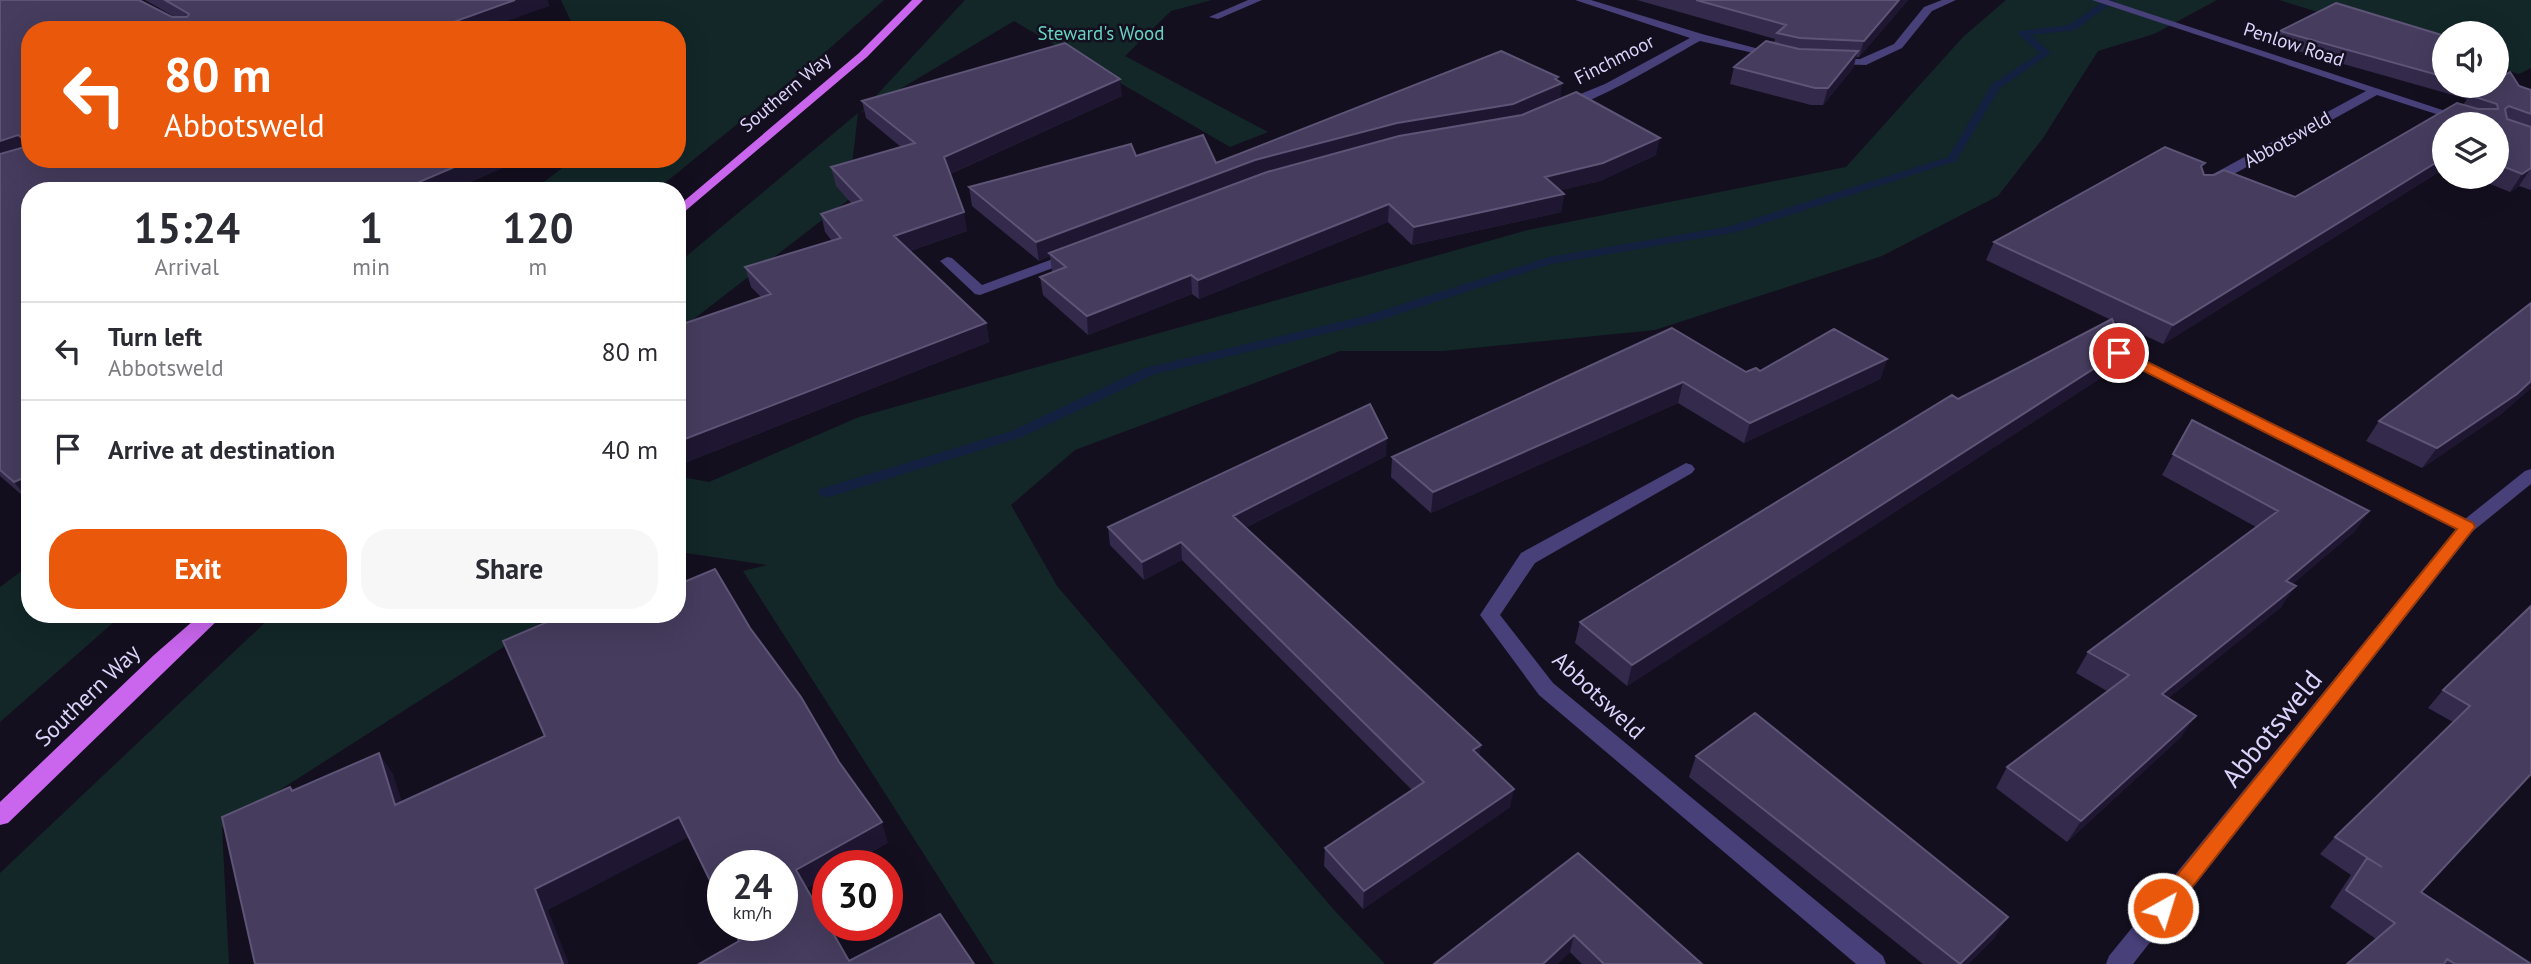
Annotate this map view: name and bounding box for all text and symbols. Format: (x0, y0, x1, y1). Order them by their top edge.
street label: Penlow Road (2241, 16, 2347, 72)
park label: Steward's Wood (1037, 21, 1165, 45)
map controls (2432, 21, 2509, 189)
button: sound (2432, 21, 2509, 98)
street label: Finchmoor (1570, 28, 1658, 89)
text: 80 m (164, 42, 271, 106)
street label: Southern Way (734, 47, 836, 137)
icon: left (49, 49, 140, 140)
text: Abbotsweld (164, 104, 325, 146)
street label: Abbotsweld (2239, 105, 2335, 173)
button: layers (2432, 112, 2509, 189)
text: 15:24 (133, 200, 240, 255)
text: 1 (359, 200, 383, 255)
text: 120 (502, 200, 574, 255)
text: Arrival (154, 252, 219, 281)
text: min (352, 252, 390, 281)
text: m (529, 252, 547, 281)
text: Turn left (108, 320, 202, 353)
pin (2089, 323, 2149, 383)
icon: left (49, 332, 87, 370)
icon: arrive (2100, 334, 2138, 372)
text: 80 m (602, 335, 658, 368)
text: Abbotsweld (108, 353, 224, 382)
icon: arrive (49, 430, 87, 468)
text: Arrive at destination (108, 433, 335, 466)
text: 40 m (602, 433, 658, 466)
button: Exit (49, 529, 347, 609)
button: Share (361, 529, 658, 609)
street label: Southern Way (28, 637, 146, 752)
street label: Abbotsweld (1547, 645, 1651, 745)
street label: Abbotsweld (2212, 662, 2330, 794)
speed limit sign: 30 (812, 850, 903, 941)
text: 24 (733, 863, 772, 909)
position arrow (2126, 871, 2200, 945)
text: km/h (733, 901, 772, 924)

